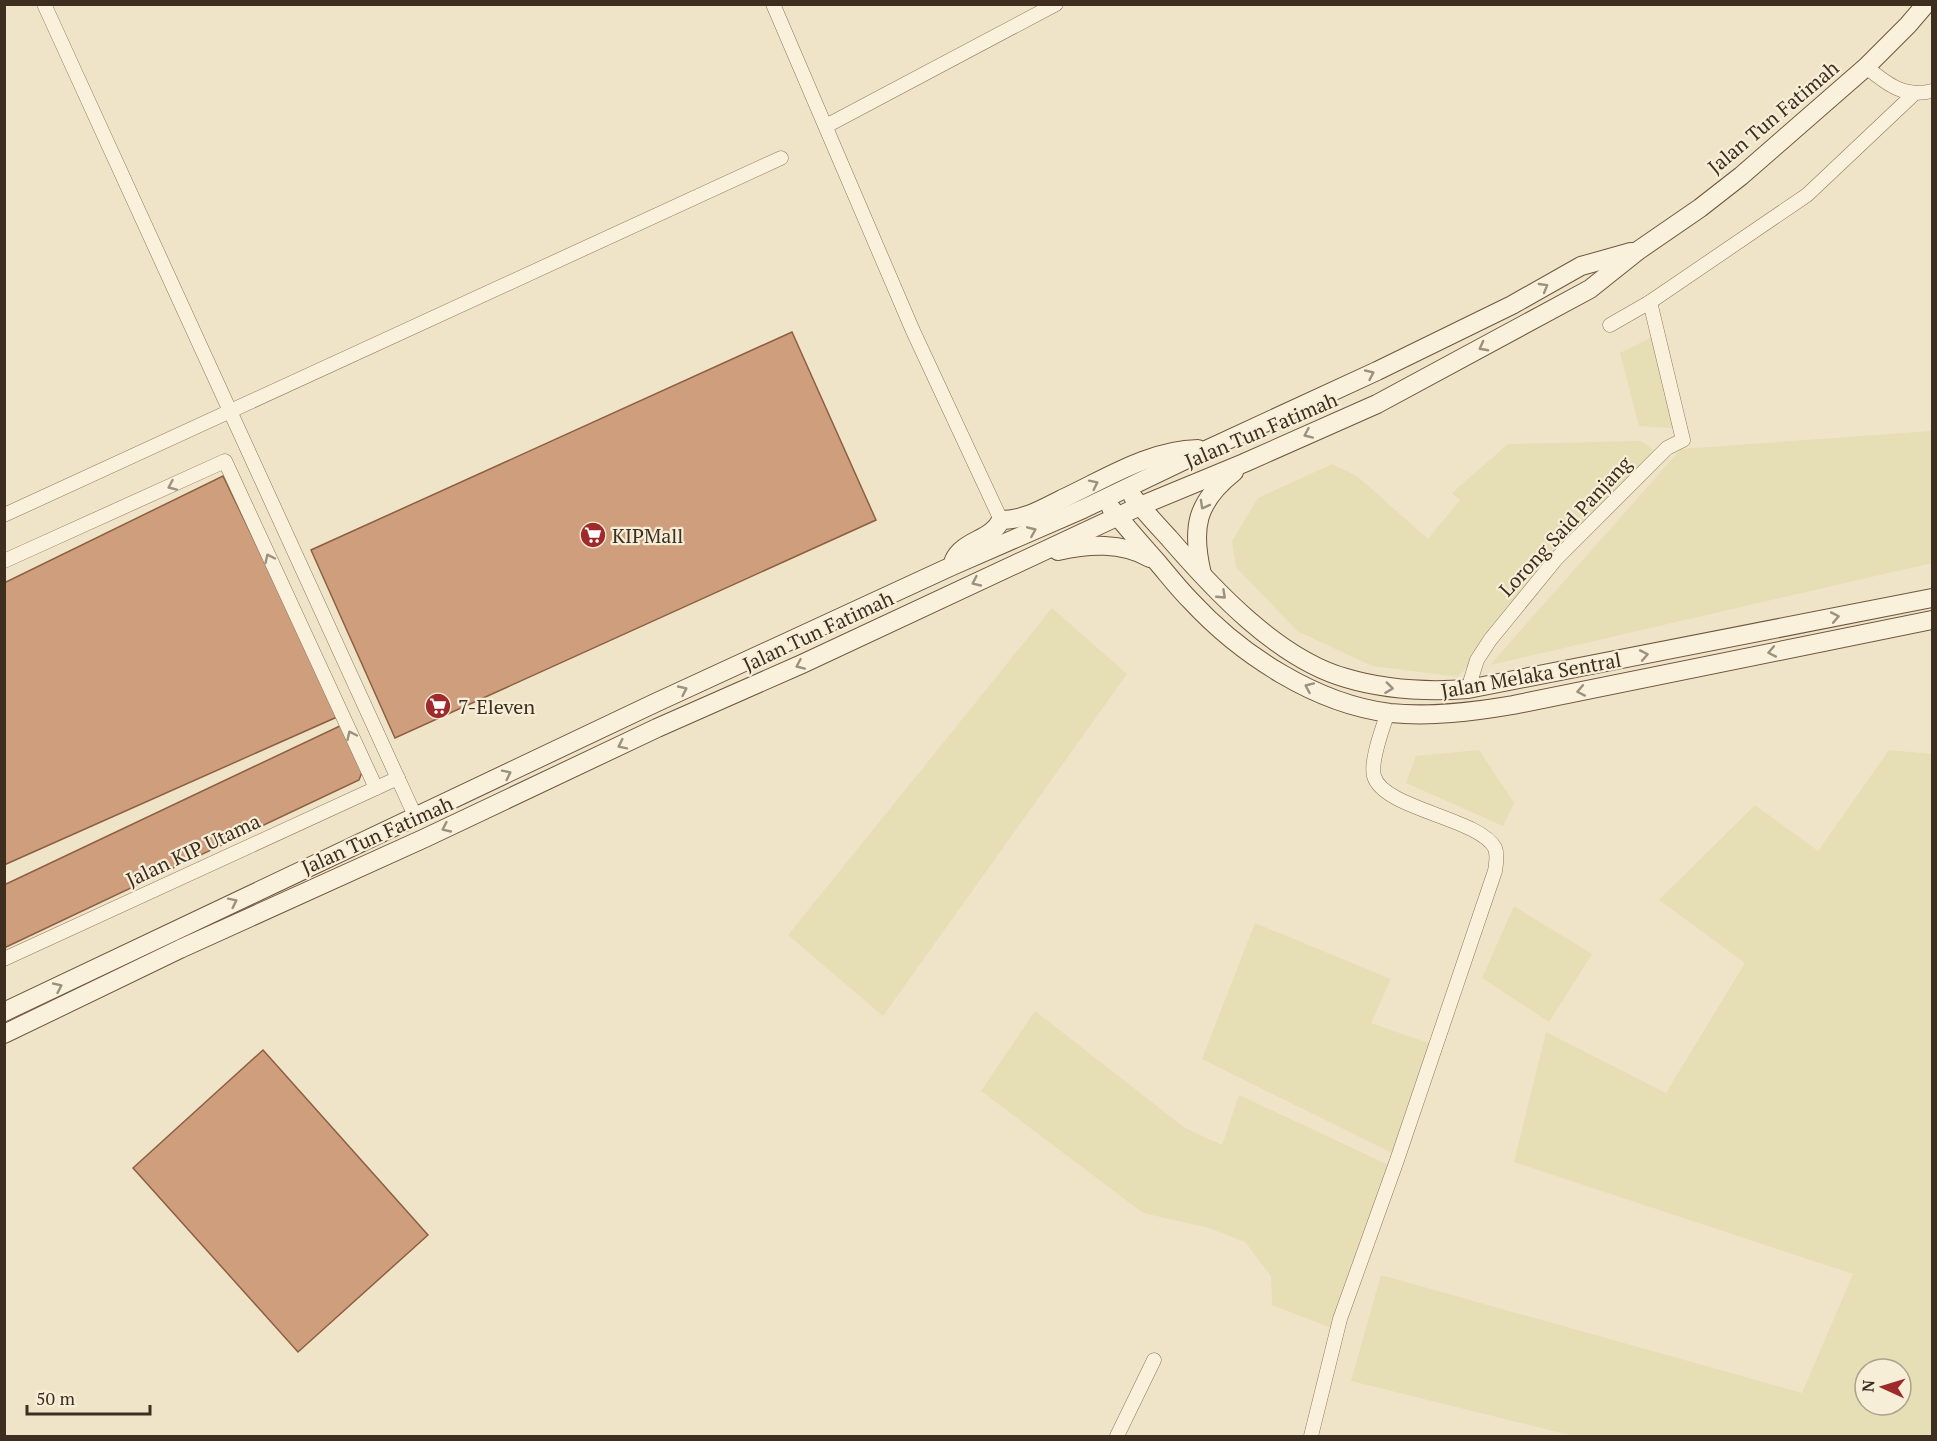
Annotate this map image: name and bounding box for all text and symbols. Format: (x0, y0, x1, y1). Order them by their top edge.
street label: Jalan Tun Fatimah (1702, 54, 1844, 180)
one-way arrow (1538, 283, 1548, 294)
one-way arrow (1478, 340, 1489, 351)
one-way arrow (1363, 370, 1374, 382)
street label: Jalan Tun Fatimah (1181, 386, 1342, 474)
one-way arrow (1304, 427, 1315, 439)
street label: Lorong Said Panjang (1493, 450, 1638, 602)
one-way arrow (167, 478, 178, 490)
one-way arrow (1087, 480, 1098, 492)
one-way arrow (1200, 498, 1211, 509)
supermarket icon: KIPMall (578, 520, 608, 550)
place label: KIPMall (612, 522, 683, 549)
one-way arrow (1026, 526, 1037, 538)
one-way arrow (265, 553, 277, 564)
one-way arrow (972, 575, 983, 587)
street label: Jalan Tun Fatimah (738, 584, 898, 678)
one-way arrow (1215, 588, 1225, 599)
one-way arrow (1830, 611, 1840, 624)
one-way arrow (1768, 645, 1778, 658)
street label: Jalan Melaka Sentral (1439, 646, 1623, 704)
one-way arrow (1638, 649, 1648, 662)
one-way arrow (795, 657, 806, 669)
one-way arrow (1385, 681, 1394, 693)
one-way arrow (1304, 682, 1315, 694)
one-way arrow (1576, 684, 1586, 697)
one-way arrow (676, 685, 687, 697)
supermarket icon: 7-Eleven (423, 691, 453, 721)
place label: 7-Eleven (458, 693, 535, 720)
one-way arrow (347, 730, 359, 741)
one-way arrow (618, 738, 629, 750)
one-way arrow (500, 769, 511, 781)
street label: Jalan Tun Fatimah (297, 789, 457, 881)
street label: Jalan KIP Utama (122, 807, 264, 893)
one-way arrow (441, 821, 452, 833)
one-way arrow (227, 898, 238, 910)
one-way arrow (51, 983, 62, 995)
north arrow (1853, 1357, 1913, 1417)
scale bar (27, 1378, 150, 1416)
text: N (1857, 1379, 1879, 1393)
text: 50 m (36, 1386, 76, 1410)

